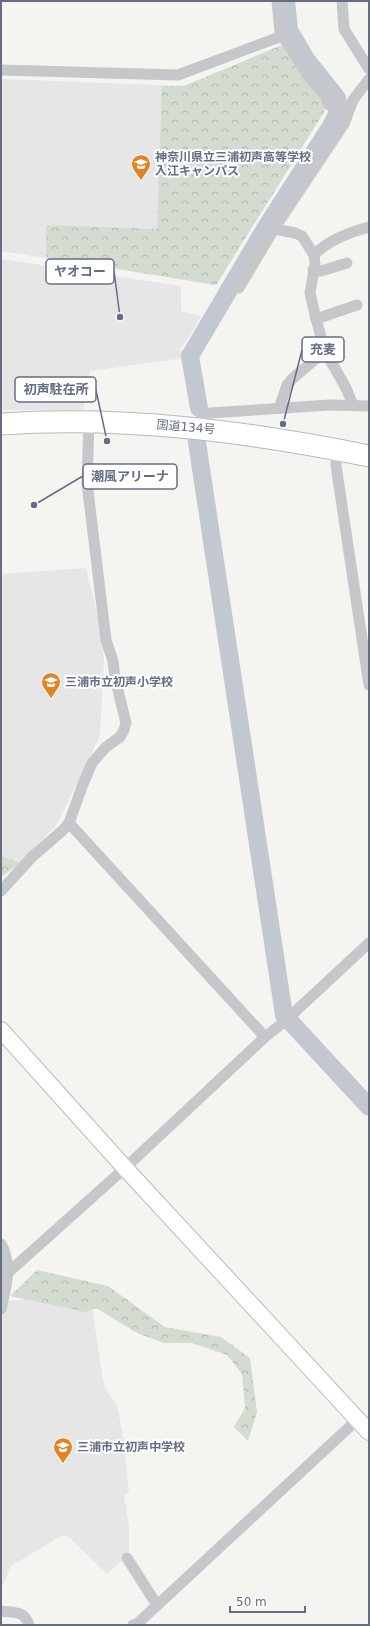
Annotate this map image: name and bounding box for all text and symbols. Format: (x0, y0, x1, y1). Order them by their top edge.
place label: 神奈川県立三浦初声高等学校 入江キャンパス (155, 150, 311, 178)
school or university icon: 神奈川県立三浦初声高等学校 入江キャンパス (130, 153, 152, 181)
callout: ヤオコー (46, 259, 114, 284)
text: ヤオコー (54, 264, 106, 279)
callout: 充麦 (302, 337, 344, 362)
text: 充麦 (310, 342, 336, 357)
callout: 初声駐在所 (15, 377, 96, 402)
text: 初声駐在所 (23, 382, 89, 397)
street label: 国道134号 (156, 417, 216, 437)
callout: 潮風アリーナ (83, 464, 177, 489)
text: 潮風アリーナ (91, 469, 169, 484)
school or university icon: 三浦市立初声小学校 (40, 671, 62, 699)
place label: 三浦市立初声小学校 (65, 675, 173, 689)
school or university icon: 三浦市立初声中学校 (52, 1436, 74, 1464)
place label: 三浦市立初声中学校 (77, 1440, 185, 1454)
scale bar (230, 1588, 305, 1614)
text: 50 m (236, 1595, 267, 1609)

